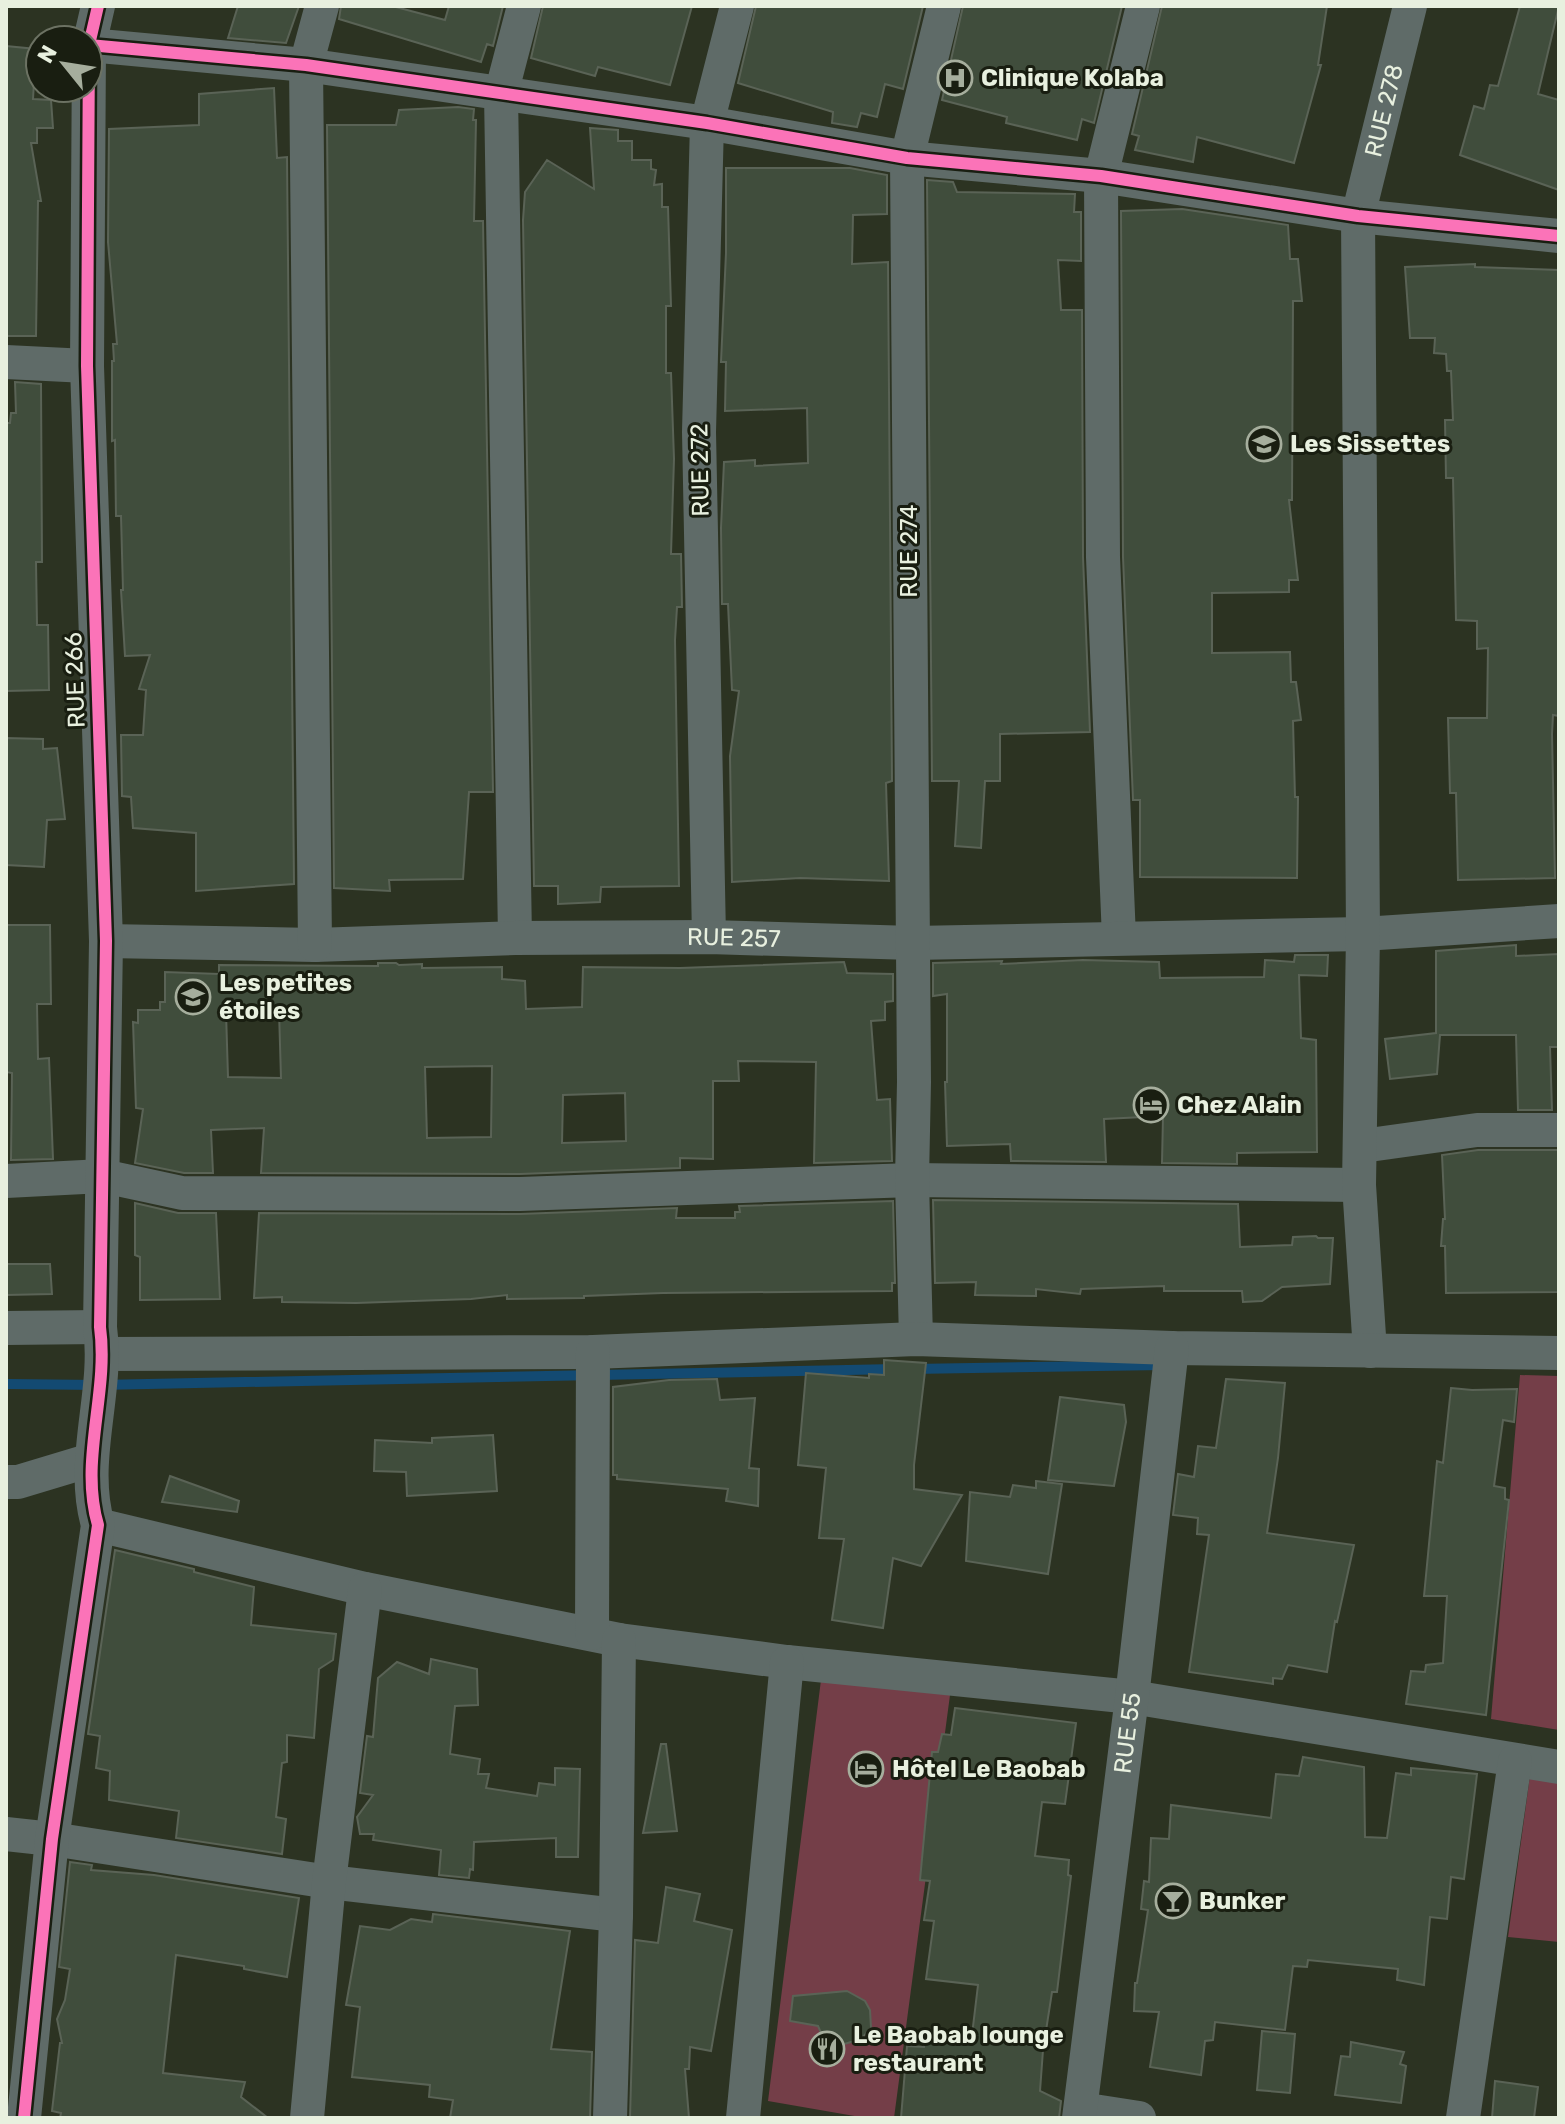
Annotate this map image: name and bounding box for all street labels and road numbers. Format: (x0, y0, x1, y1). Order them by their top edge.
street label: RUE 278 (1359, 61, 1409, 160)
street label: RUE 272 (685, 423, 715, 517)
street label: RUE 274 (895, 504, 923, 598)
street label: RUE 266 (59, 632, 91, 728)
street label: RUE 257 (687, 923, 781, 953)
street label: RUE 55 (1108, 1691, 1146, 1775)

